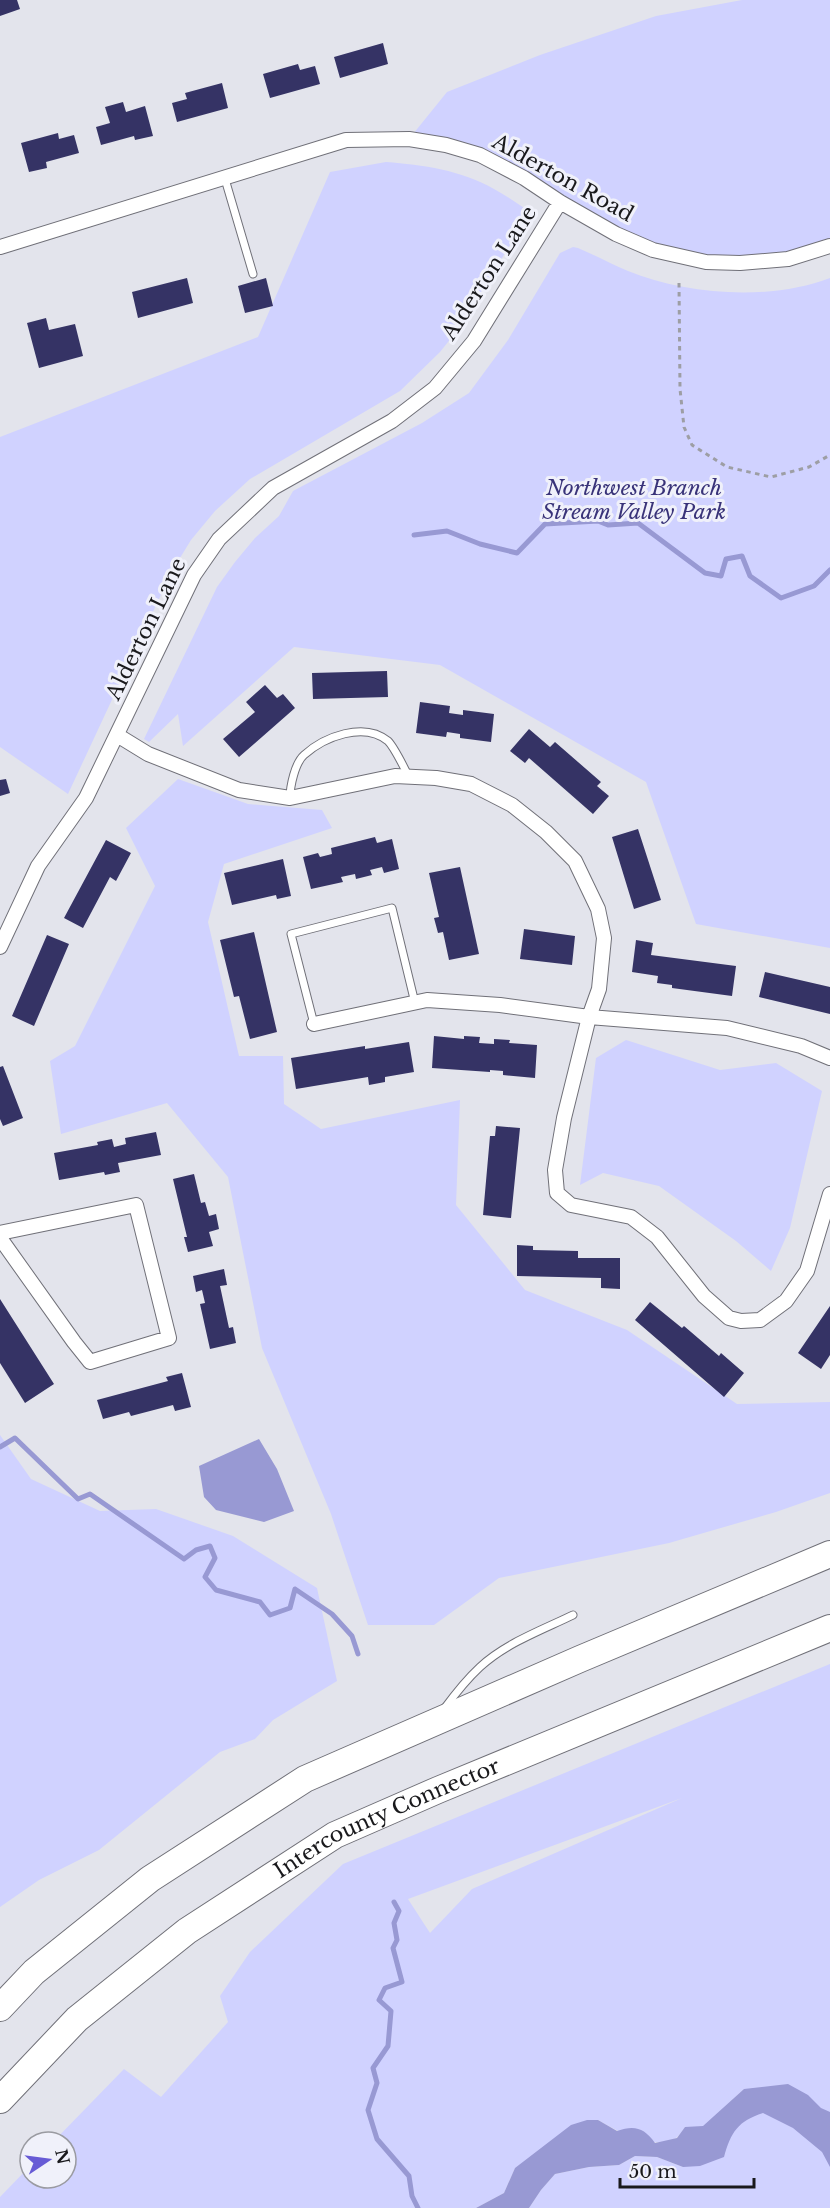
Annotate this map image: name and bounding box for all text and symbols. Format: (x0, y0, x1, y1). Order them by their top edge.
street label: Alderton Road (487, 128, 638, 228)
street label: Alderton Lane (435, 201, 542, 346)
park label: Northwest Branch Stream Valley Park (542, 475, 726, 525)
street label: Alderton Lane (100, 554, 192, 705)
street label: Intercounty Connector (269, 1753, 504, 1884)
north arrow (18, 2130, 78, 2190)
text: N (51, 2147, 74, 2166)
scale bar (620, 2151, 754, 2189)
text: 50 m (629, 2161, 677, 2183)

